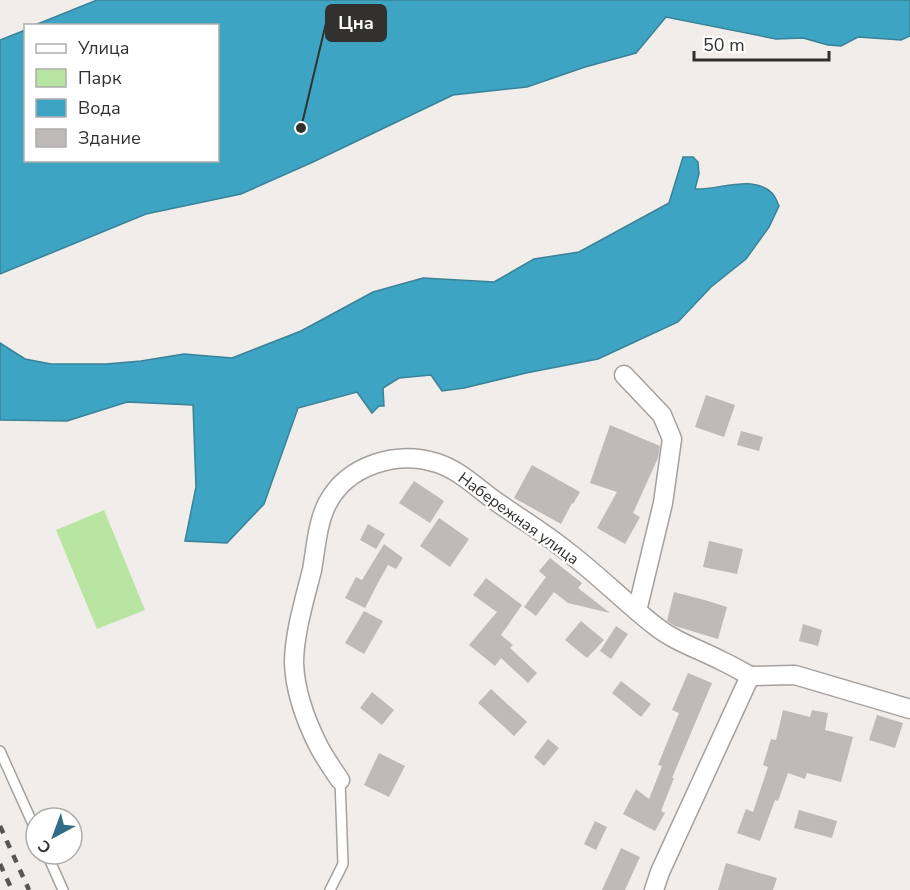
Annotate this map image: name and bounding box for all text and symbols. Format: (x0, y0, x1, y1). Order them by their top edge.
callout: Цна (326, 5, 386, 41)
text: Цна (338, 11, 374, 35)
legend (24, 24, 219, 162)
scale bar (694, 24, 829, 62)
text: 50 m (703, 33, 745, 57)
text: Улица (77, 36, 129, 60)
text: Парк (78, 66, 122, 90)
text: Вода (78, 96, 121, 120)
text: Здание (78, 126, 141, 150)
street label: Набережная улица (453, 467, 583, 570)
north arrow (24, 806, 84, 866)
text: С (33, 835, 56, 858)

